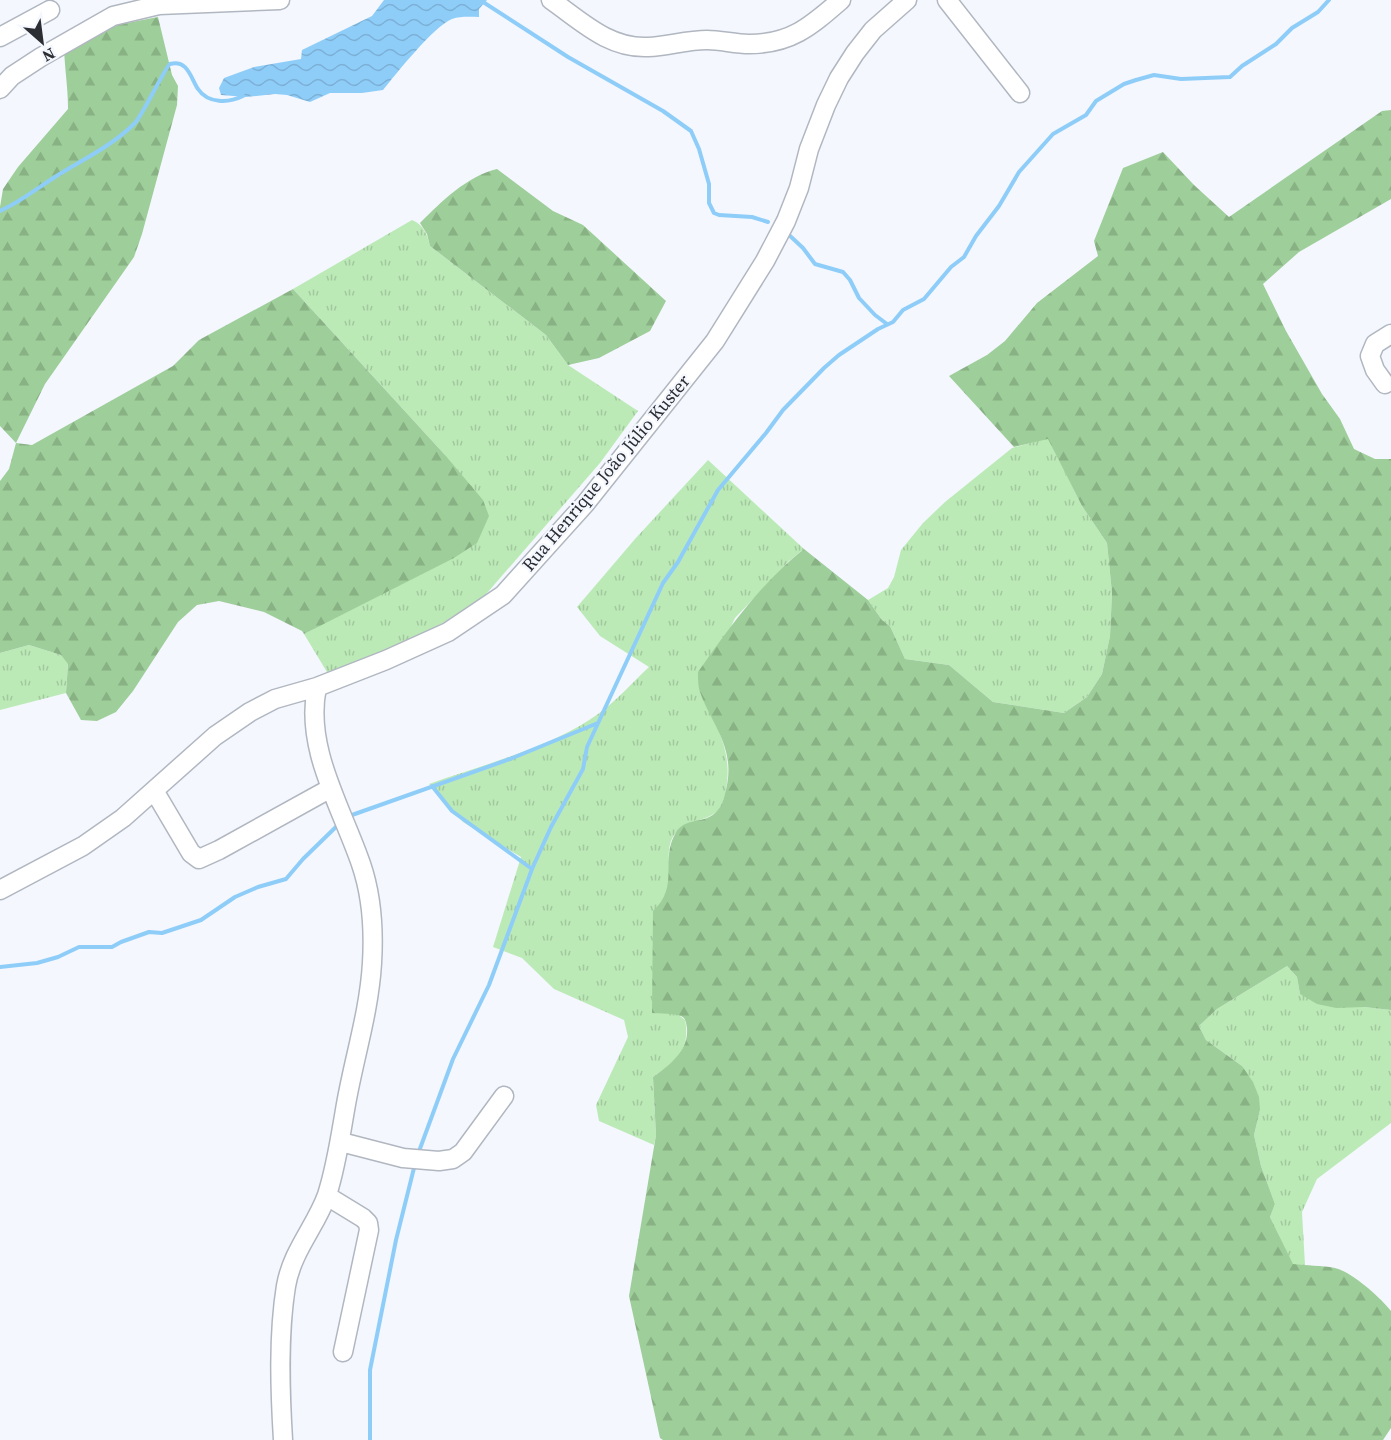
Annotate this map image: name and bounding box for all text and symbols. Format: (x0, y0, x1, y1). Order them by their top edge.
north arrow (12, 12, 72, 72)
text: N (38, 43, 59, 68)
street label: Rua Henrique João Júlio Kuster (516, 369, 696, 576)

